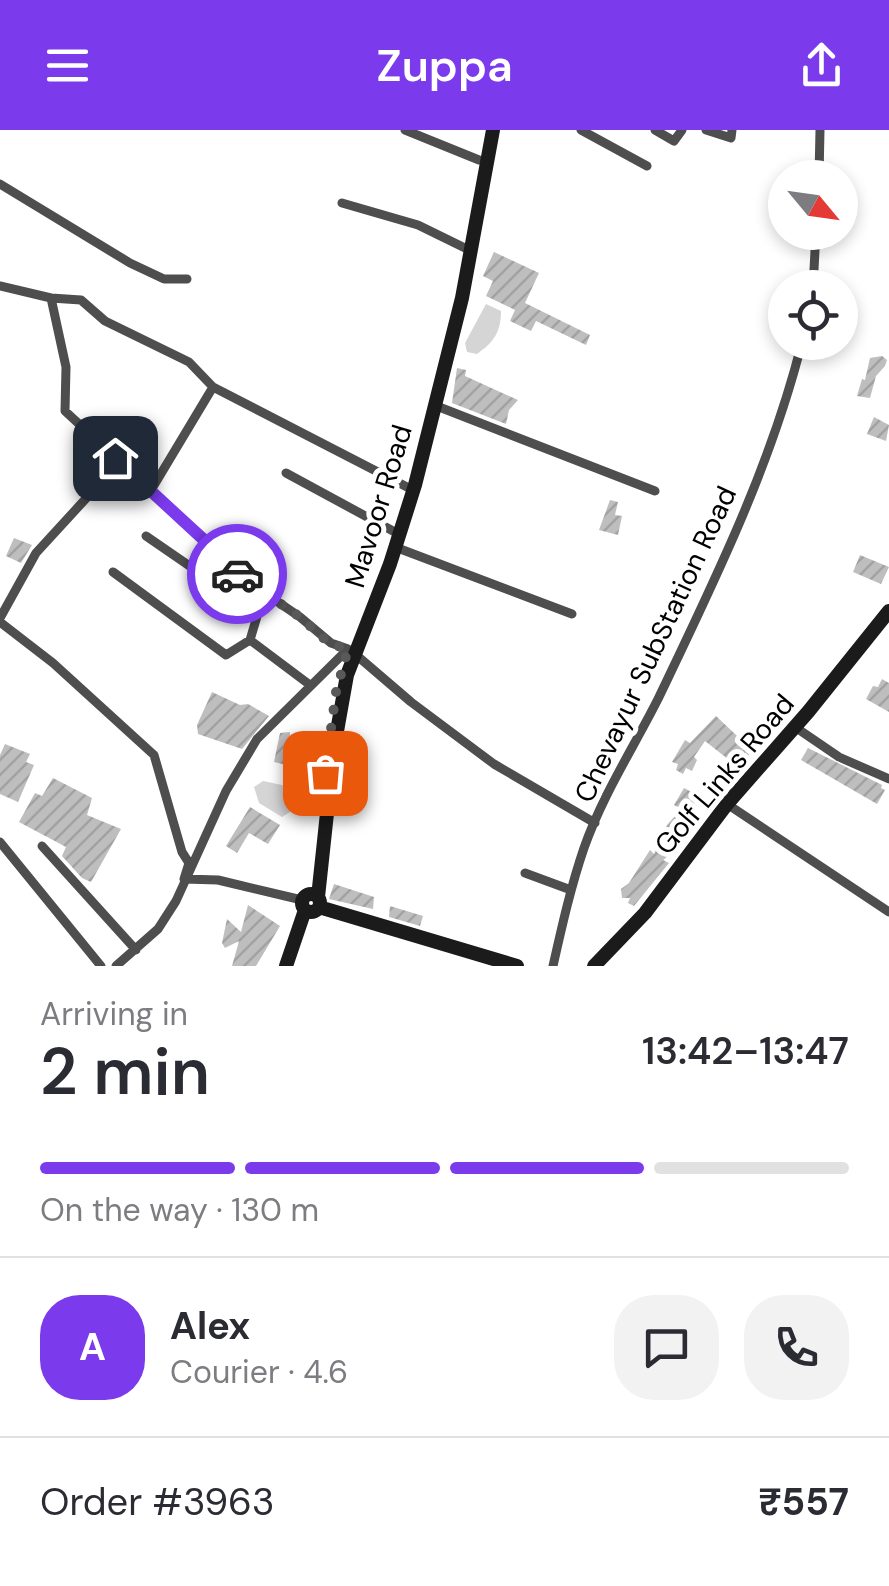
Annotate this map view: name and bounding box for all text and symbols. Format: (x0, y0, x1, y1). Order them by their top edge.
text: Zuppa (376, 36, 513, 95)
icon: menu (40, 38, 95, 93)
icon: share (794, 38, 849, 93)
north arrow (768, 160, 858, 250)
map controls (768, 160, 858, 360)
button: locate (768, 270, 858, 360)
pin (73, 416, 158, 501)
street label: Mavoor Road (336, 420, 421, 592)
icon: home (88, 431, 143, 486)
street label: Chevayur SubStation Road (566, 480, 745, 808)
courier (187, 524, 287, 624)
icon: car (210, 547, 265, 602)
street label: Golf Links Road (646, 686, 802, 862)
pin (283, 731, 368, 816)
icon: bag (298, 746, 353, 801)
text: Arriving in (40, 993, 188, 1035)
text: 13:42–13:47 (642, 1026, 849, 1076)
text: 2 min (40, 1030, 210, 1114)
text: On the way · 130 m (40, 1189, 319, 1231)
button: chat (614, 1295, 719, 1400)
button: phone (744, 1295, 849, 1400)
text: Alex (170, 1301, 250, 1351)
text: A (79, 1322, 106, 1372)
text: Courier · 4.6 (170, 1351, 348, 1393)
text: Order #3963 (40, 1477, 274, 1527)
text: ₹557 (758, 1477, 849, 1527)

